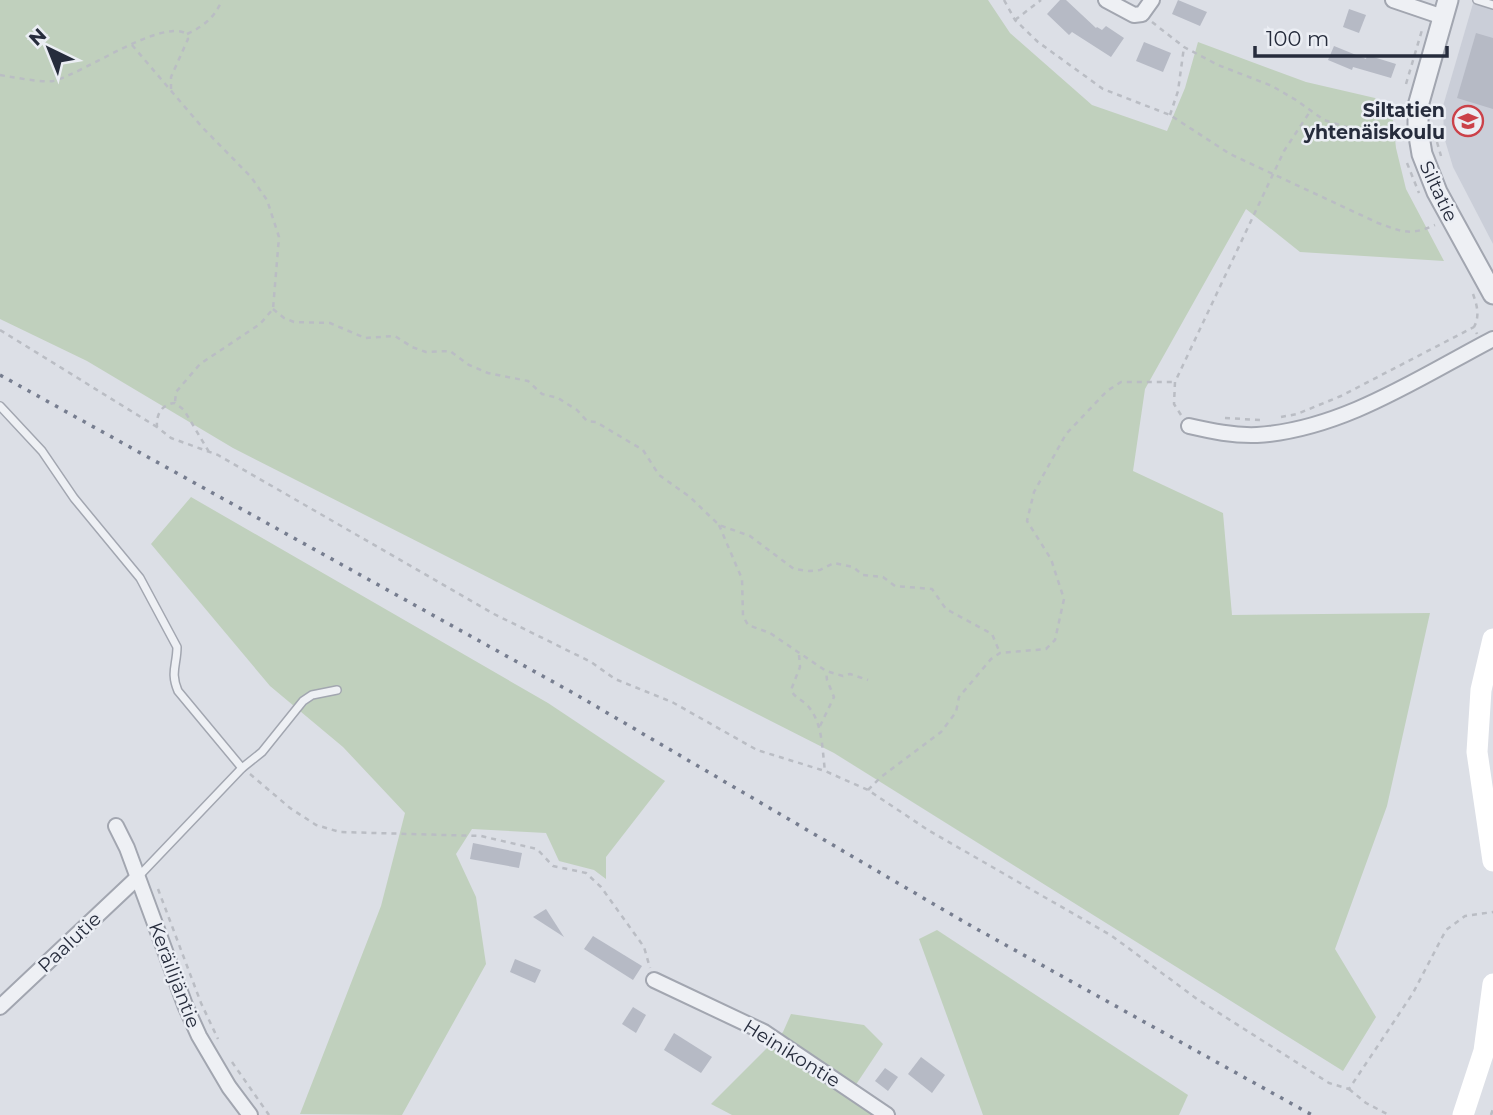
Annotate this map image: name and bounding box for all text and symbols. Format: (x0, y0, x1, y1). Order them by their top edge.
north arrow (14, 14, 84, 84)
scale bar (1255, 14, 1448, 58)
text: N (24, 23, 51, 51)
text: 100 m (1266, 26, 1329, 51)
place label: Siltatien yhtenäiskoulu (1303, 99, 1445, 144)
school or university icon: Siltatien yhtenäiskoulu (1451, 104, 1485, 138)
street label: Siltatie (1414, 157, 1463, 225)
street label: Paalutie (33, 907, 106, 977)
street label: Keräilijäntie (144, 919, 205, 1031)
street label: Heinikontie (739, 1015, 844, 1092)

